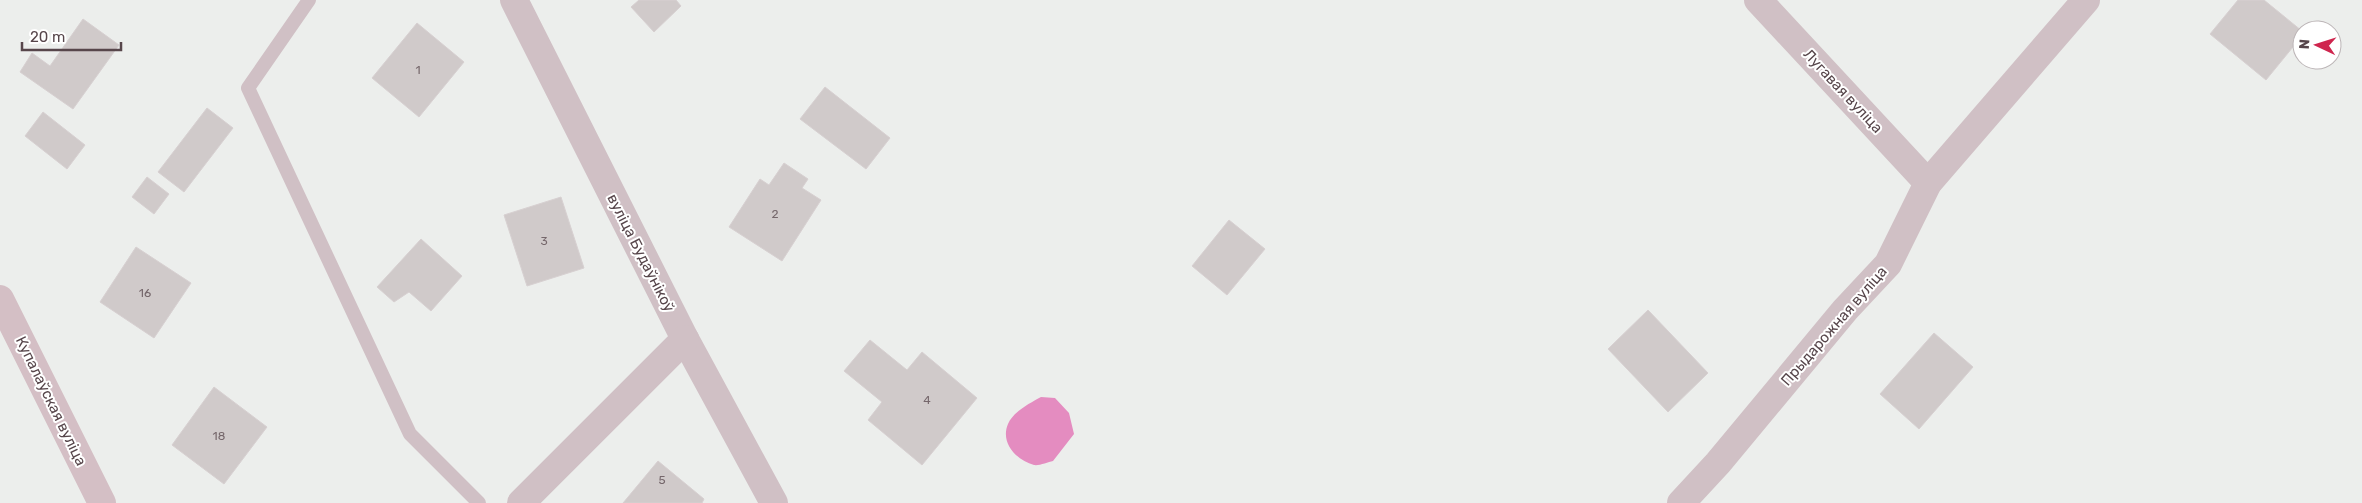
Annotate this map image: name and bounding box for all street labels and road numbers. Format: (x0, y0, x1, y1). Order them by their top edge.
street label: Лугавая вуліца (1800, 45, 1886, 137)
street label: вуліца Будаўнікоў (603, 191, 679, 315)
street label: Прыдарожная вуліца (1777, 263, 1891, 389)
street label: Купалаўская вуліца (12, 333, 90, 469)

